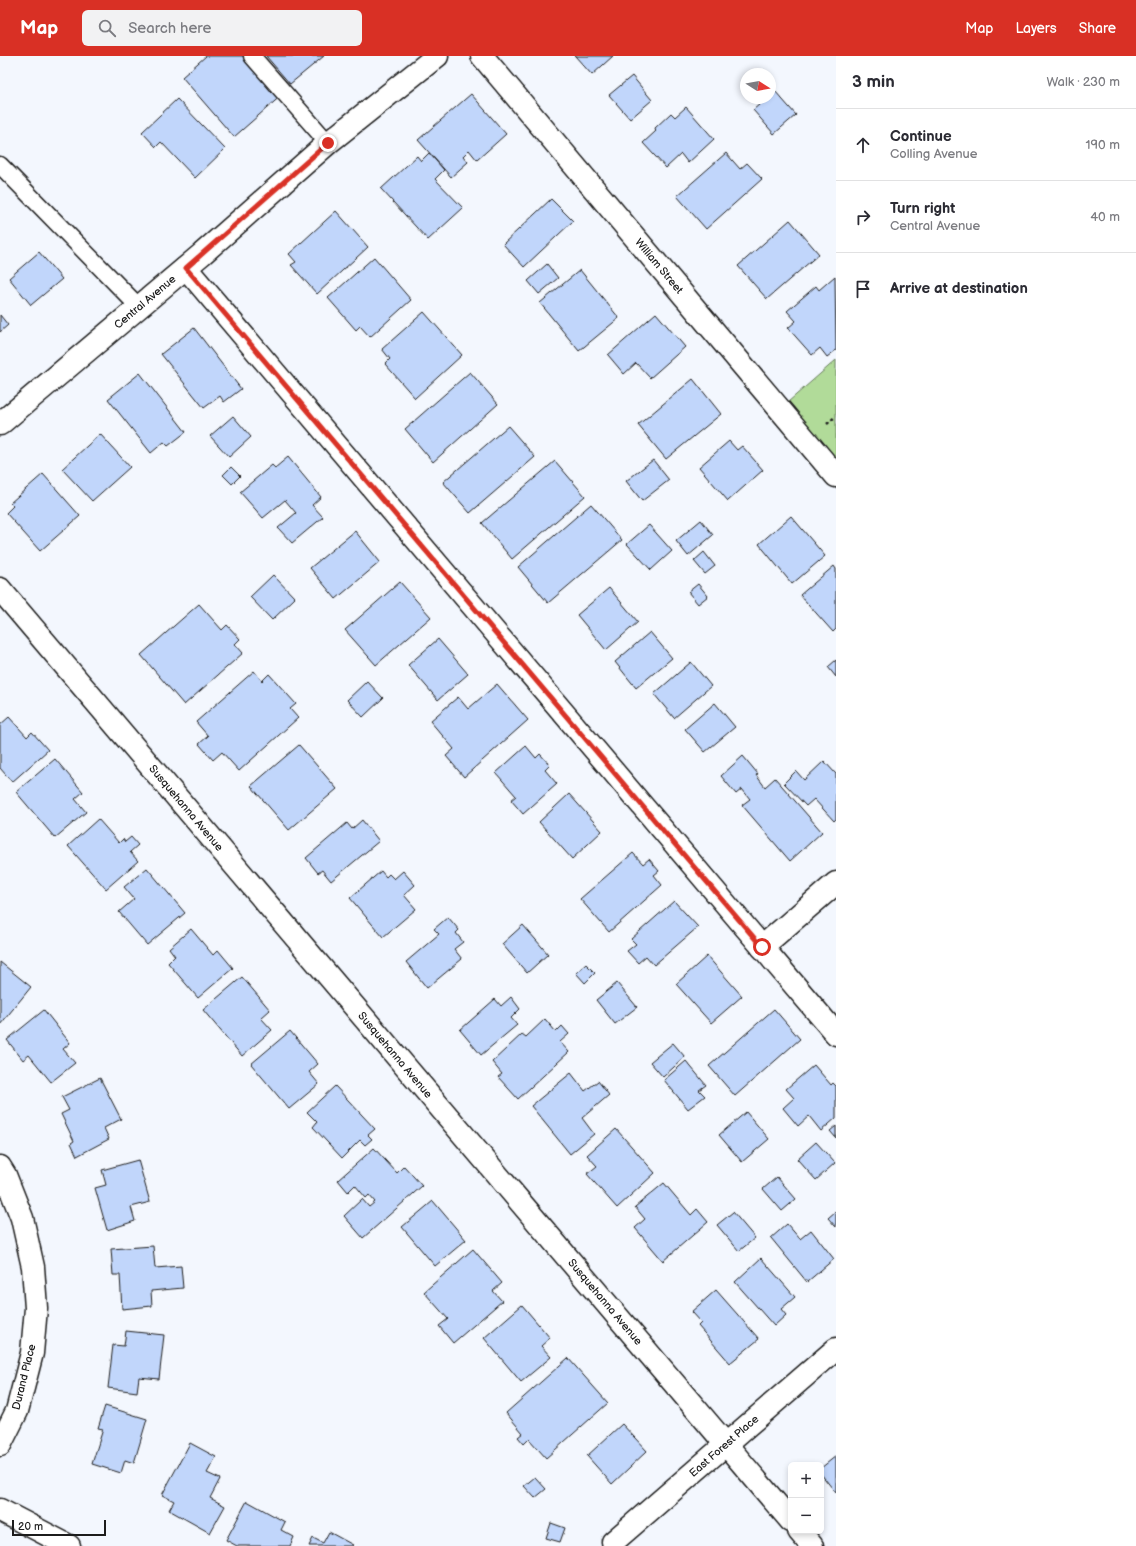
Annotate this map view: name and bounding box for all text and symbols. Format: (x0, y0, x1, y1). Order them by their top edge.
search box (82, 10, 362, 46)
text: Map (20, 17, 58, 40)
icon: search (96, 17, 118, 39)
text: Search here (128, 19, 211, 38)
text: Map (965, 20, 993, 37)
text: Layers (1015, 20, 1057, 37)
text: Share (1079, 20, 1116, 37)
north arrow (740, 68, 776, 104)
text: 3 min (852, 72, 895, 92)
text: Walk · 230 m (1046, 74, 1120, 90)
text: Continue (890, 127, 952, 146)
route end (319, 134, 337, 152)
icon: ahead (852, 134, 874, 156)
text: 190 m (1086, 137, 1120, 153)
text: Colling Avenue (890, 146, 977, 162)
text: Turn right (890, 199, 955, 218)
icon: right (852, 206, 874, 228)
text: 40 m (1090, 209, 1120, 225)
text: Central Avenue (890, 218, 980, 234)
street label: William Street (632, 236, 686, 297)
street label: Central Avenue (112, 272, 179, 331)
icon: arrive (852, 278, 874, 300)
text: Arrive at destination (890, 279, 1028, 298)
street label: Susquehanna Avenue (146, 762, 226, 854)
route start (753, 938, 771, 956)
street label: Susquehanna Avenue (355, 1009, 435, 1101)
street label: Susquehanna Avenue (565, 1256, 645, 1348)
street label: Durand Place (10, 1342, 39, 1411)
street label: East Forest Place (687, 1412, 762, 1480)
map controls (788, 1462, 824, 1534)
button: + (788, 1462, 824, 1498)
button: − (788, 1498, 824, 1534)
scale bar (12, 1518, 106, 1537)
text: 20 m (18, 1520, 43, 1533)

